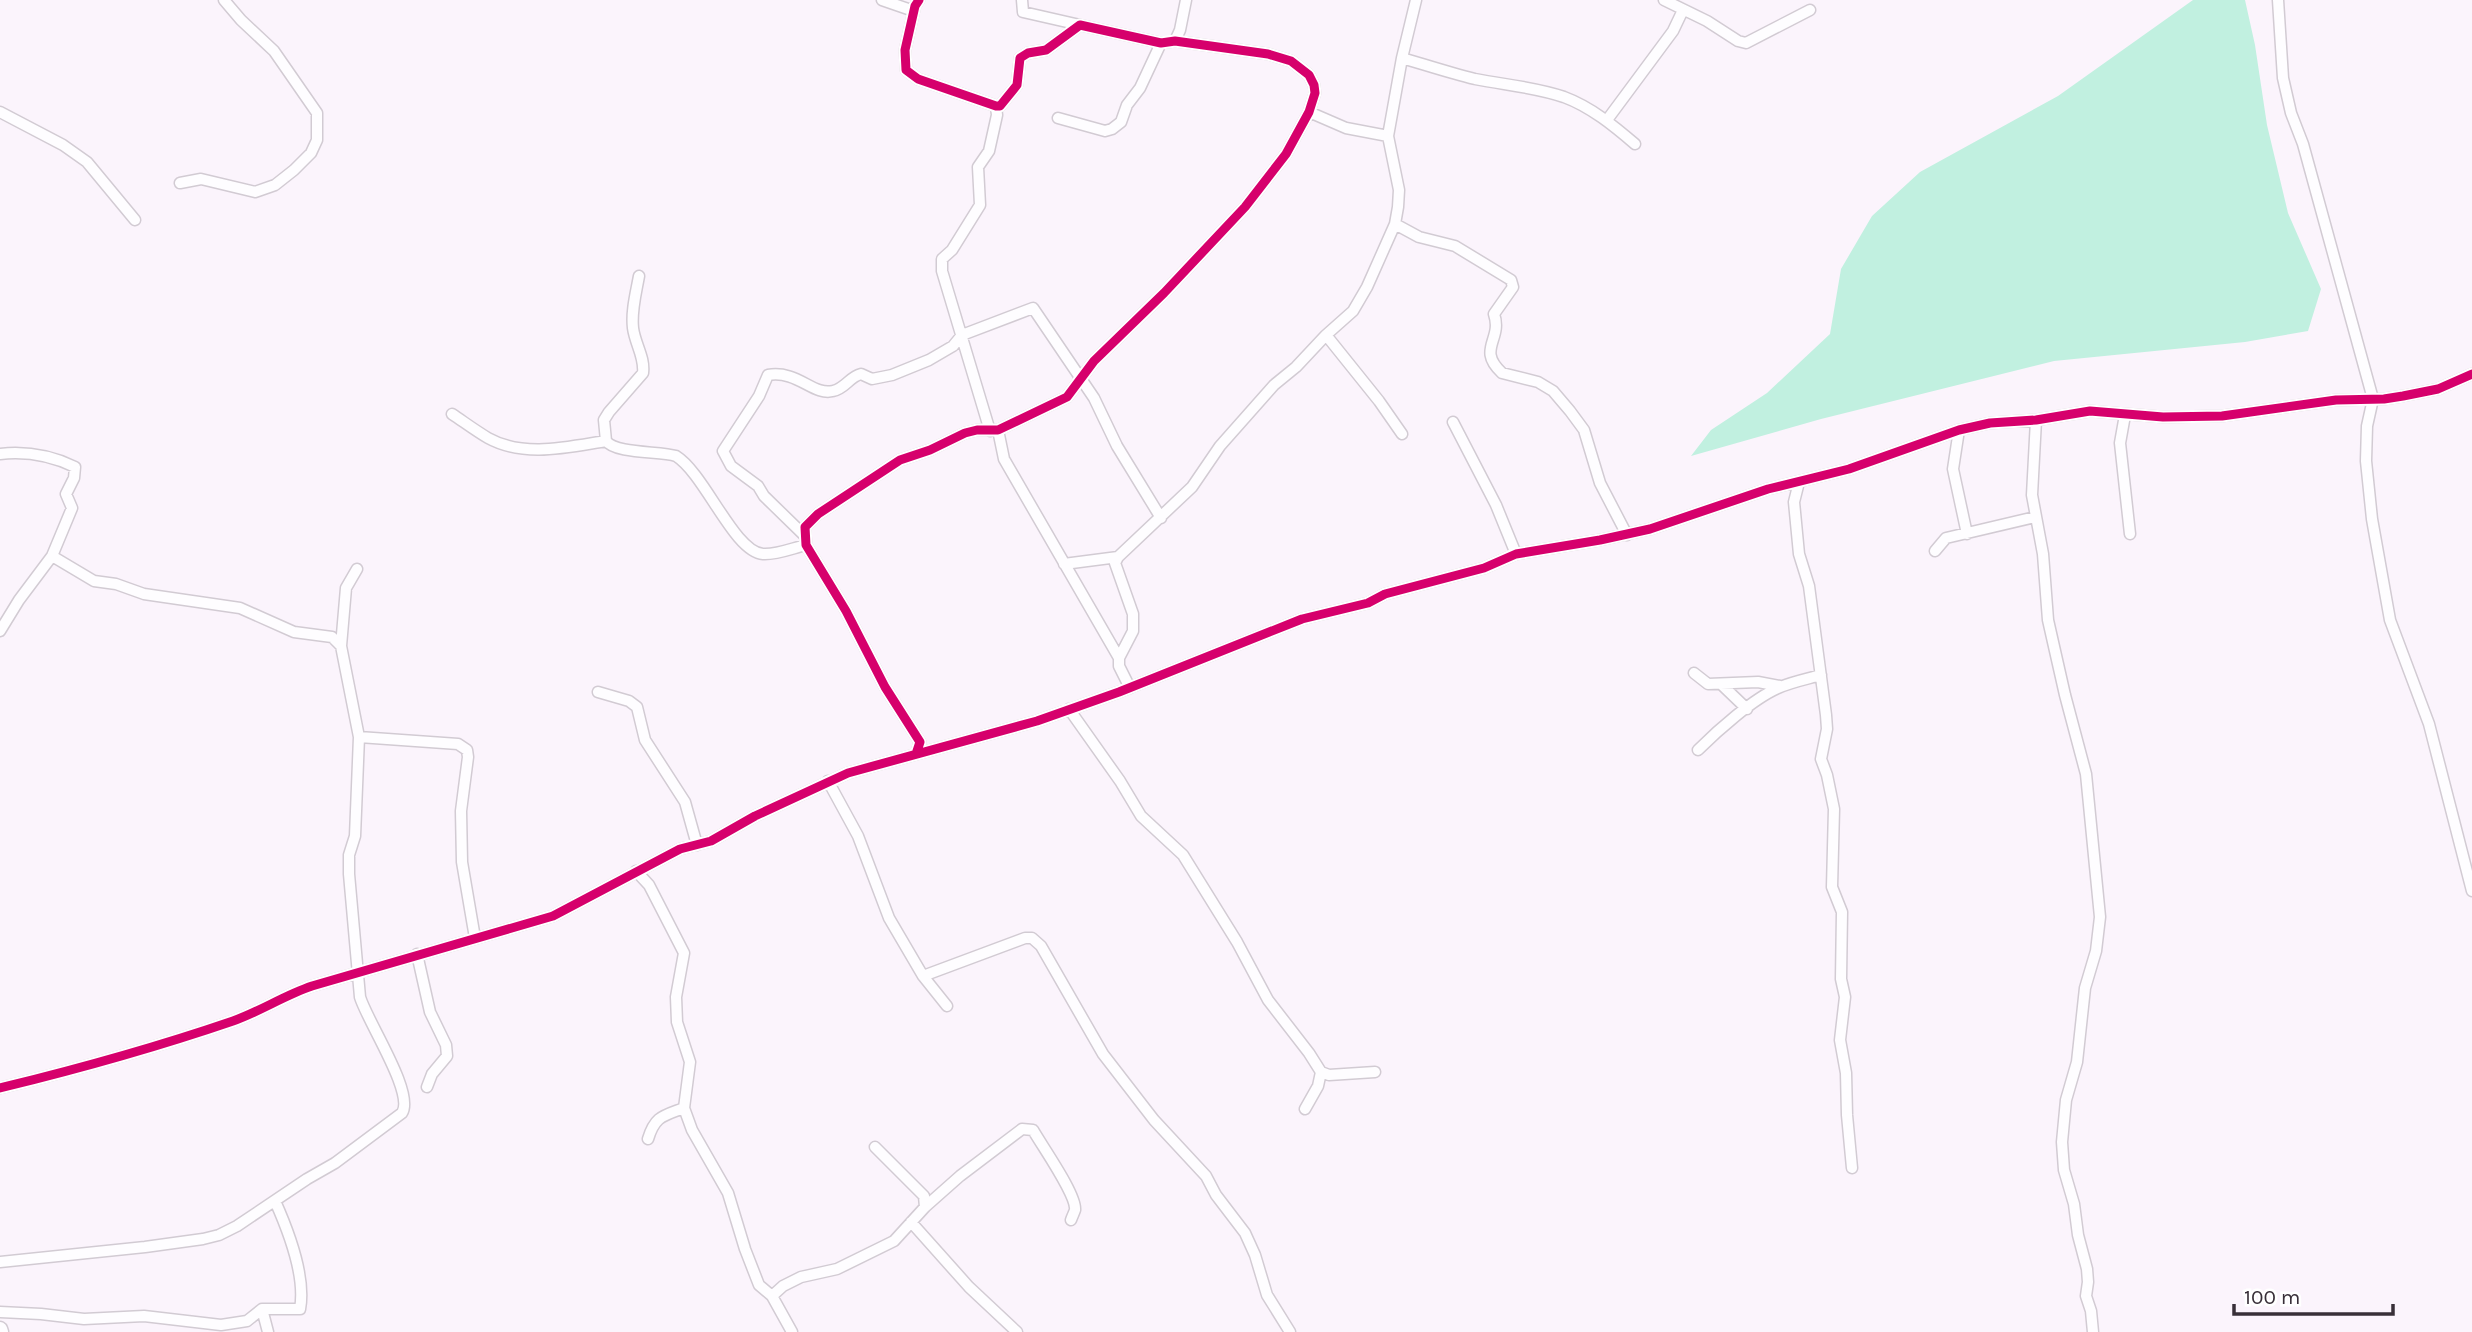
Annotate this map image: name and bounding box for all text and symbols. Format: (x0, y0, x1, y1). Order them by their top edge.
scale bar (2234, 1272, 2393, 1316)
text: 100 m (2244, 1285, 2301, 1309)

